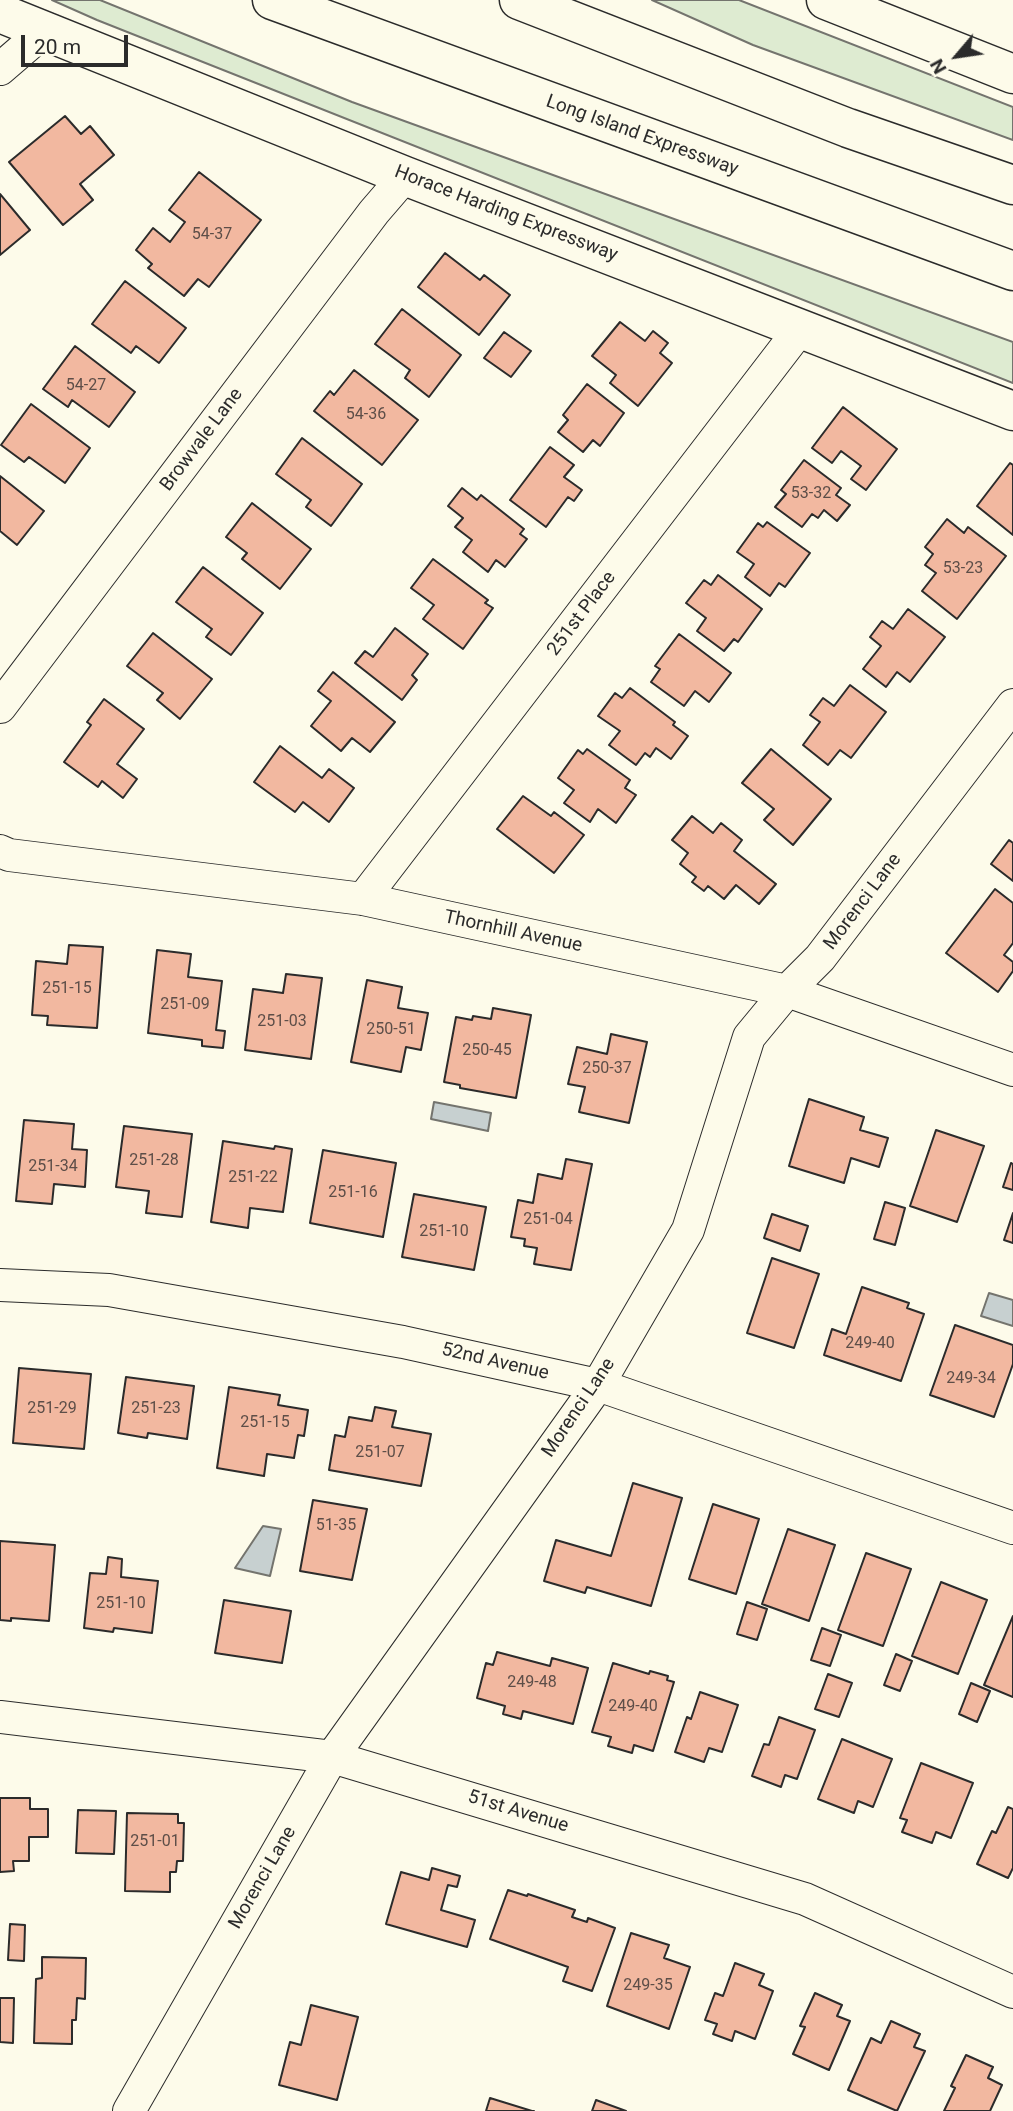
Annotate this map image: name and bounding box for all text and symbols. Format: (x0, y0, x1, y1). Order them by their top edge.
scale bar (24, 21, 131, 65)
north arrow (922, 21, 992, 91)
text: 20 m (34, 35, 81, 59)
text: N (925, 55, 952, 78)
street label: Long Island Expressway (543, 91, 741, 181)
street label: Horace Harding Expressway (391, 161, 621, 267)
house number: 54-37 (192, 225, 232, 245)
house number: 54-27 (66, 376, 106, 396)
street label: Browvale Lane (156, 384, 248, 496)
house number: 54-36 (346, 405, 386, 425)
house number: 53-32 (791, 484, 831, 504)
house number: 53-23 (943, 559, 983, 579)
street label: 251st Place (543, 567, 621, 661)
street label: Morenci Lane (819, 849, 907, 955)
street label: Thornhill Avenue (442, 906, 584, 958)
house number: 251-15 (42, 979, 92, 999)
house number: 251-09 (160, 995, 210, 1015)
house number: 251-03 (257, 1012, 307, 1032)
house number: 250-51 (366, 1020, 416, 1040)
house number: 250-45 (462, 1041, 512, 1061)
house number: 250-37 (582, 1059, 632, 1079)
house number: 251-28 (129, 1151, 179, 1171)
house number: 251-34 (28, 1157, 78, 1177)
house number: 251-22 (228, 1168, 278, 1188)
house number: 251-16 (328, 1183, 378, 1203)
house number: 251-04 (523, 1210, 573, 1230)
house number: 251-10 (419, 1222, 469, 1242)
house number: 249-40 (845, 1334, 895, 1354)
street label: 52nd Avenue (439, 1339, 551, 1385)
street label: Morenci Lane (537, 1354, 621, 1462)
house number: 249-34 (946, 1369, 996, 1389)
house number: 251-29 (27, 1399, 77, 1419)
house number: 251-23 (131, 1399, 181, 1419)
house number: 251-15 (240, 1413, 290, 1433)
house number: 251-07 (355, 1443, 405, 1463)
house number: 51-35 (316, 1516, 356, 1536)
house number: 251-10 (96, 1594, 146, 1614)
house number: 249-48 (507, 1673, 557, 1693)
house number: 249-40 (608, 1697, 658, 1717)
street label: 51st Avenue (465, 1786, 571, 1838)
street label: Morenci Lane (224, 1823, 302, 1933)
house number: 251-01 (130, 1832, 180, 1852)
house number: 249-35 (623, 1976, 673, 1996)

